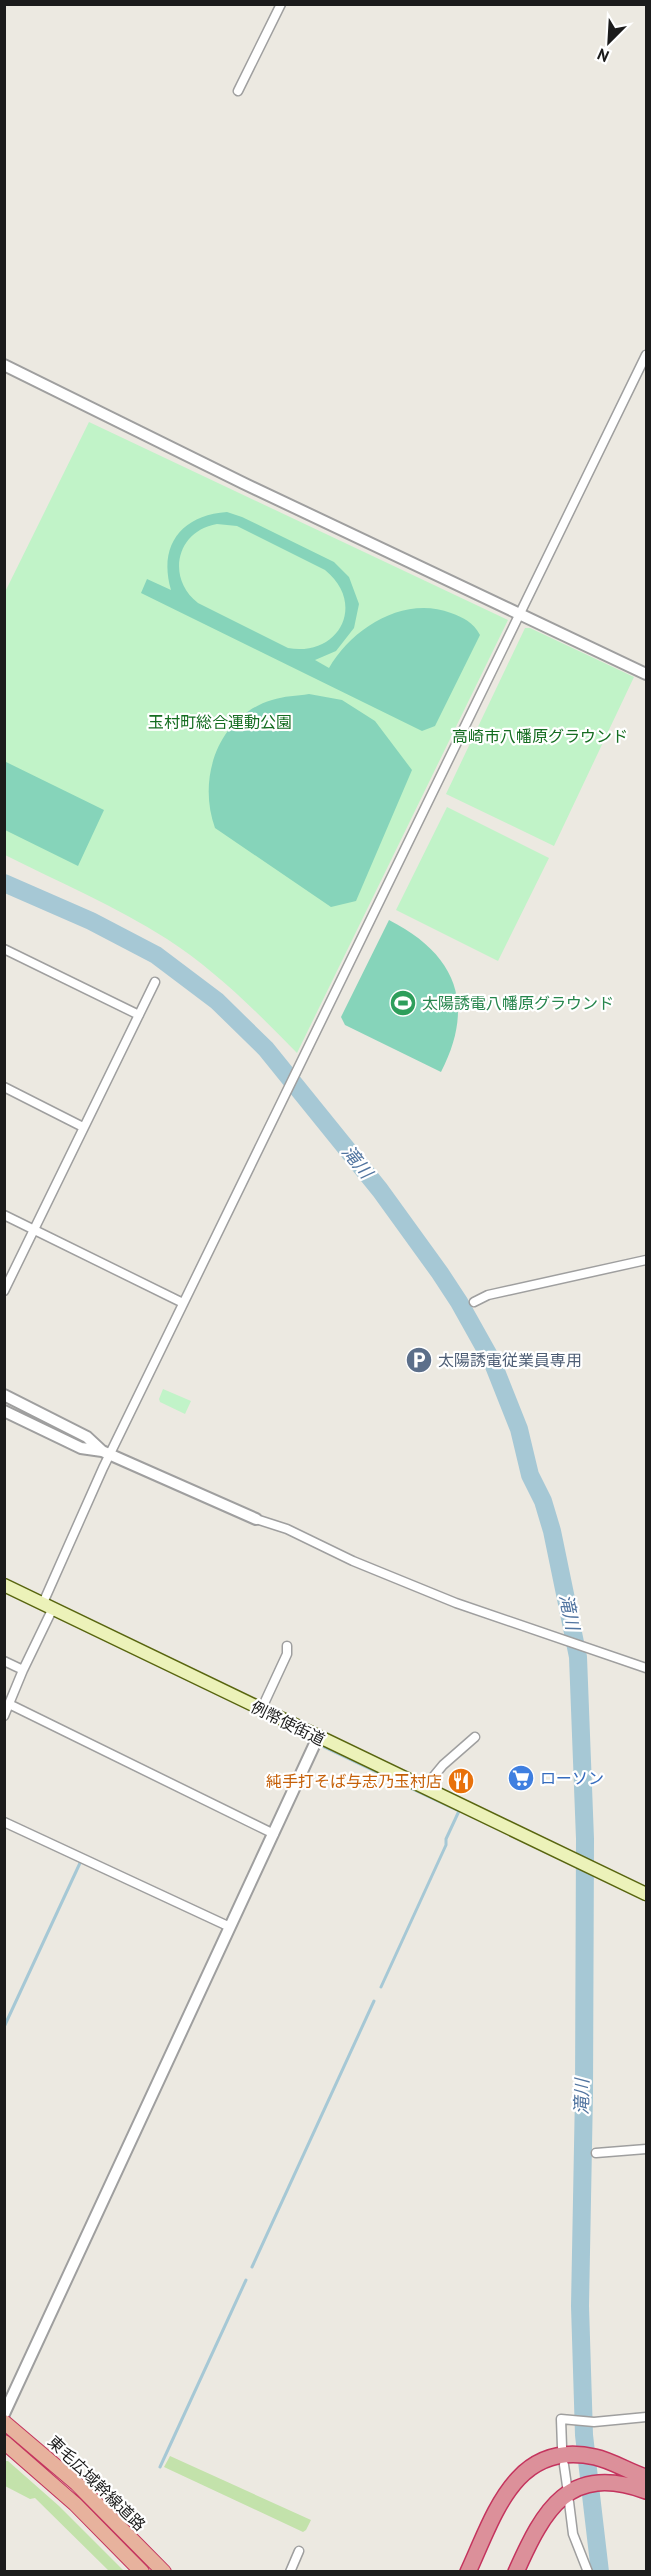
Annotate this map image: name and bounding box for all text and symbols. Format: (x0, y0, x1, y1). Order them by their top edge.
north arrow (579, 12, 639, 72)
text: N (594, 44, 612, 67)
park label: 玉村町総合運動公園 (148, 712, 292, 732)
park label: 高崎市八幡原グラウンド (452, 726, 628, 746)
sports icon: 太陽誘電八幡原グラウンド (388, 988, 418, 1018)
place label: 太陽誘電八幡原グラウンド (422, 993, 614, 1013)
water label: 滝川 (337, 1140, 379, 1184)
parking icon: 太陽誘電従業員専用 (404, 1345, 434, 1375)
place label: 太陽誘電従業員専用 (438, 1350, 582, 1370)
water label: 滝川 (554, 1592, 585, 1634)
street label: 例幣使街道 (248, 1696, 328, 1750)
supermarket icon: ローソン (506, 1763, 536, 1793)
restaurant icon: 純手打そば与志乃玉村店 (446, 1766, 476, 1796)
place label: ローソン (540, 1768, 604, 1788)
place label: 純手打そば与志乃玉村店 (266, 1771, 442, 1791)
water label: 滝川 (570, 2077, 593, 2115)
street label: 東毛広域幹線道路 (44, 2431, 150, 2535)

